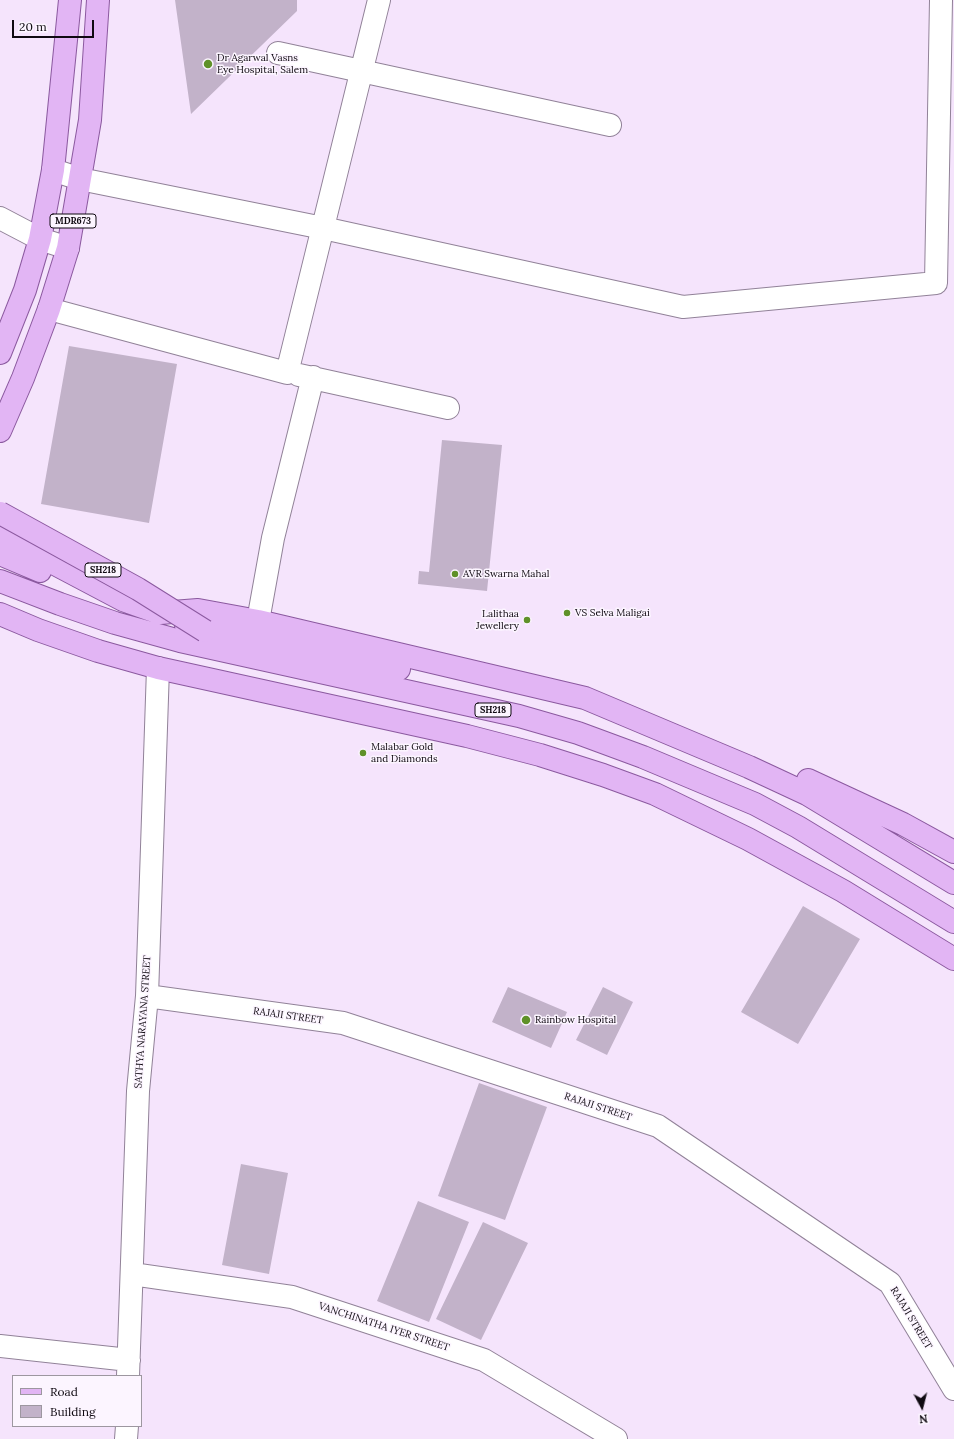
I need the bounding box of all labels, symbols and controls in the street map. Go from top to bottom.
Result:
scale bar [14,12,96,38]
text: 20 m [19,19,47,34]
place label: Dr Agarwal Vasns Eye Hospital, Salem [217,52,308,76]
marker: Dr Agarwal Vasns Eye Hospital, Salem [202,58,214,70]
road number: MDR673 [50,214,96,228]
road number: SH218 [85,563,121,577]
place label: AVR Swarna Mahal [463,568,549,580]
marker: AVR Swarna Mahal [450,569,460,579]
place label: VS Selva Maligai [575,607,650,619]
place label: Lalithaa Jewellery [476,608,519,632]
marker: VS Selva Maligai [562,608,572,618]
marker: Lalithaa Jewellery [522,615,532,625]
road number: SH218 [475,703,511,717]
place label: Malabar Gold and Diamonds [371,741,438,764]
marker: Malabar Gold and Diamonds [358,748,368,758]
street label: SATHYA NARAYANA STREET [132,955,154,1089]
street label: RAJAJI STREET [252,1005,324,1027]
marker: Rainbow Hospital [520,1014,532,1026]
place label: Rainbow Hospital [535,1014,616,1026]
street label: RAJAJI STREET [563,1090,633,1124]
street label: RAJAJI STREET [888,1285,934,1351]
street label: VANCHINATHA IYER STREET [317,1300,451,1354]
legend [12,1375,142,1427]
text: Road [50,1384,78,1399]
north arrow [902,1387,942,1427]
text: Building [50,1404,96,1419]
text: N [918,1411,929,1426]

